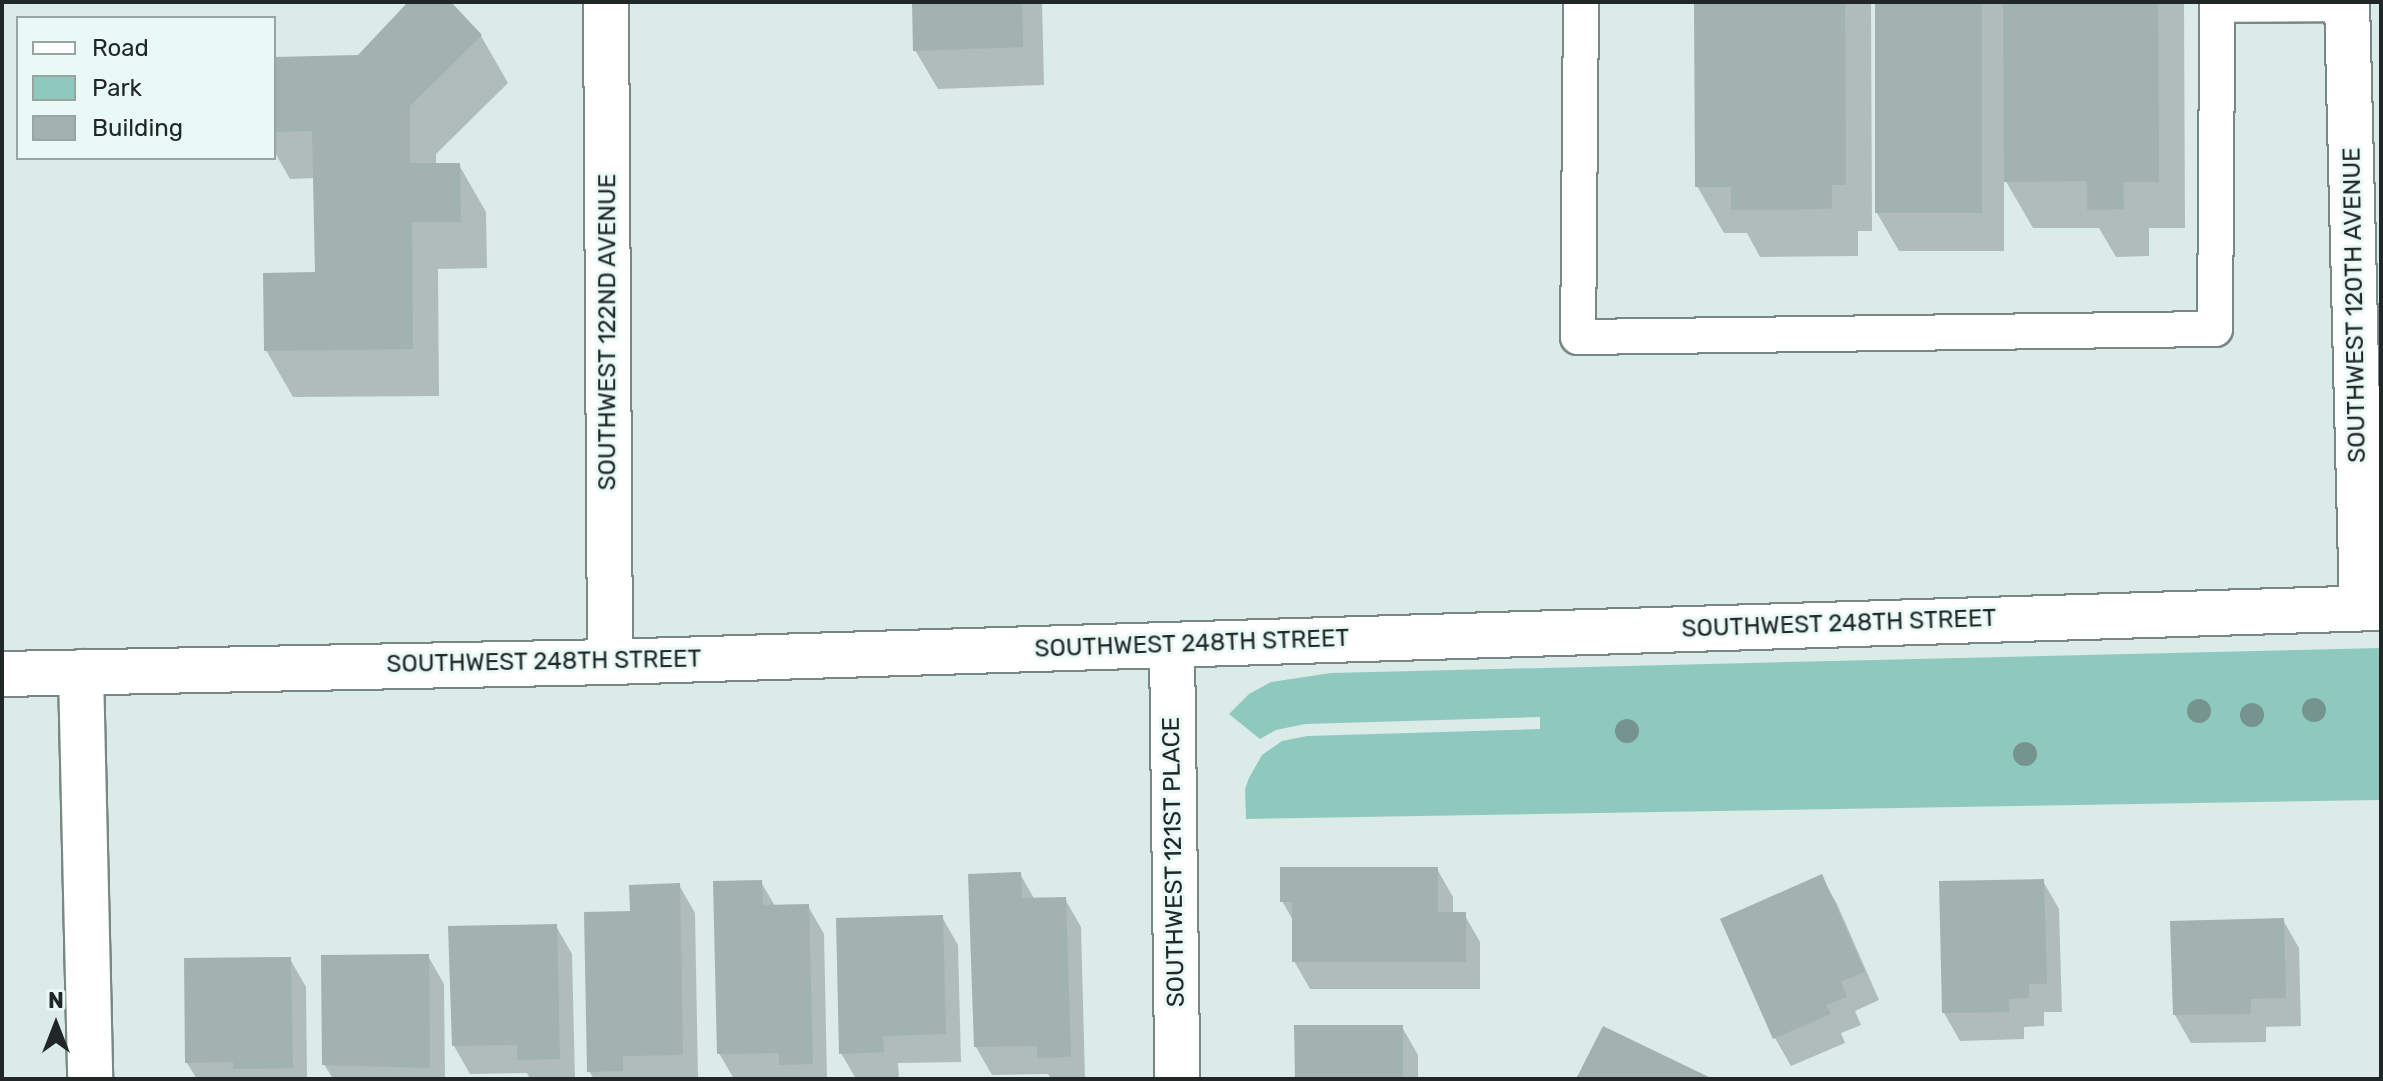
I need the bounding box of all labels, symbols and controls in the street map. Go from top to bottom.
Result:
legend [16,16,276,160]
text: Road [92,34,149,62]
text: Park [92,74,142,102]
text: Building [92,114,183,142]
street label: SOUTHWEST 120TH AVENUE [2338,146,2372,464]
street label: SOUTHWEST 122ND AVENUE [594,173,622,491]
street label: SOUTHWEST 248TH STREET [1681,604,1997,644]
street label: SOUTHWEST 248TH STREET [1034,624,1350,664]
street label: SOUTHWEST 248TH STREET [386,645,702,679]
street label: SOUTHWEST 121ST PLACE [1157,716,1191,1008]
north arrow [16,985,96,1065]
text: N [48,987,64,1014]

